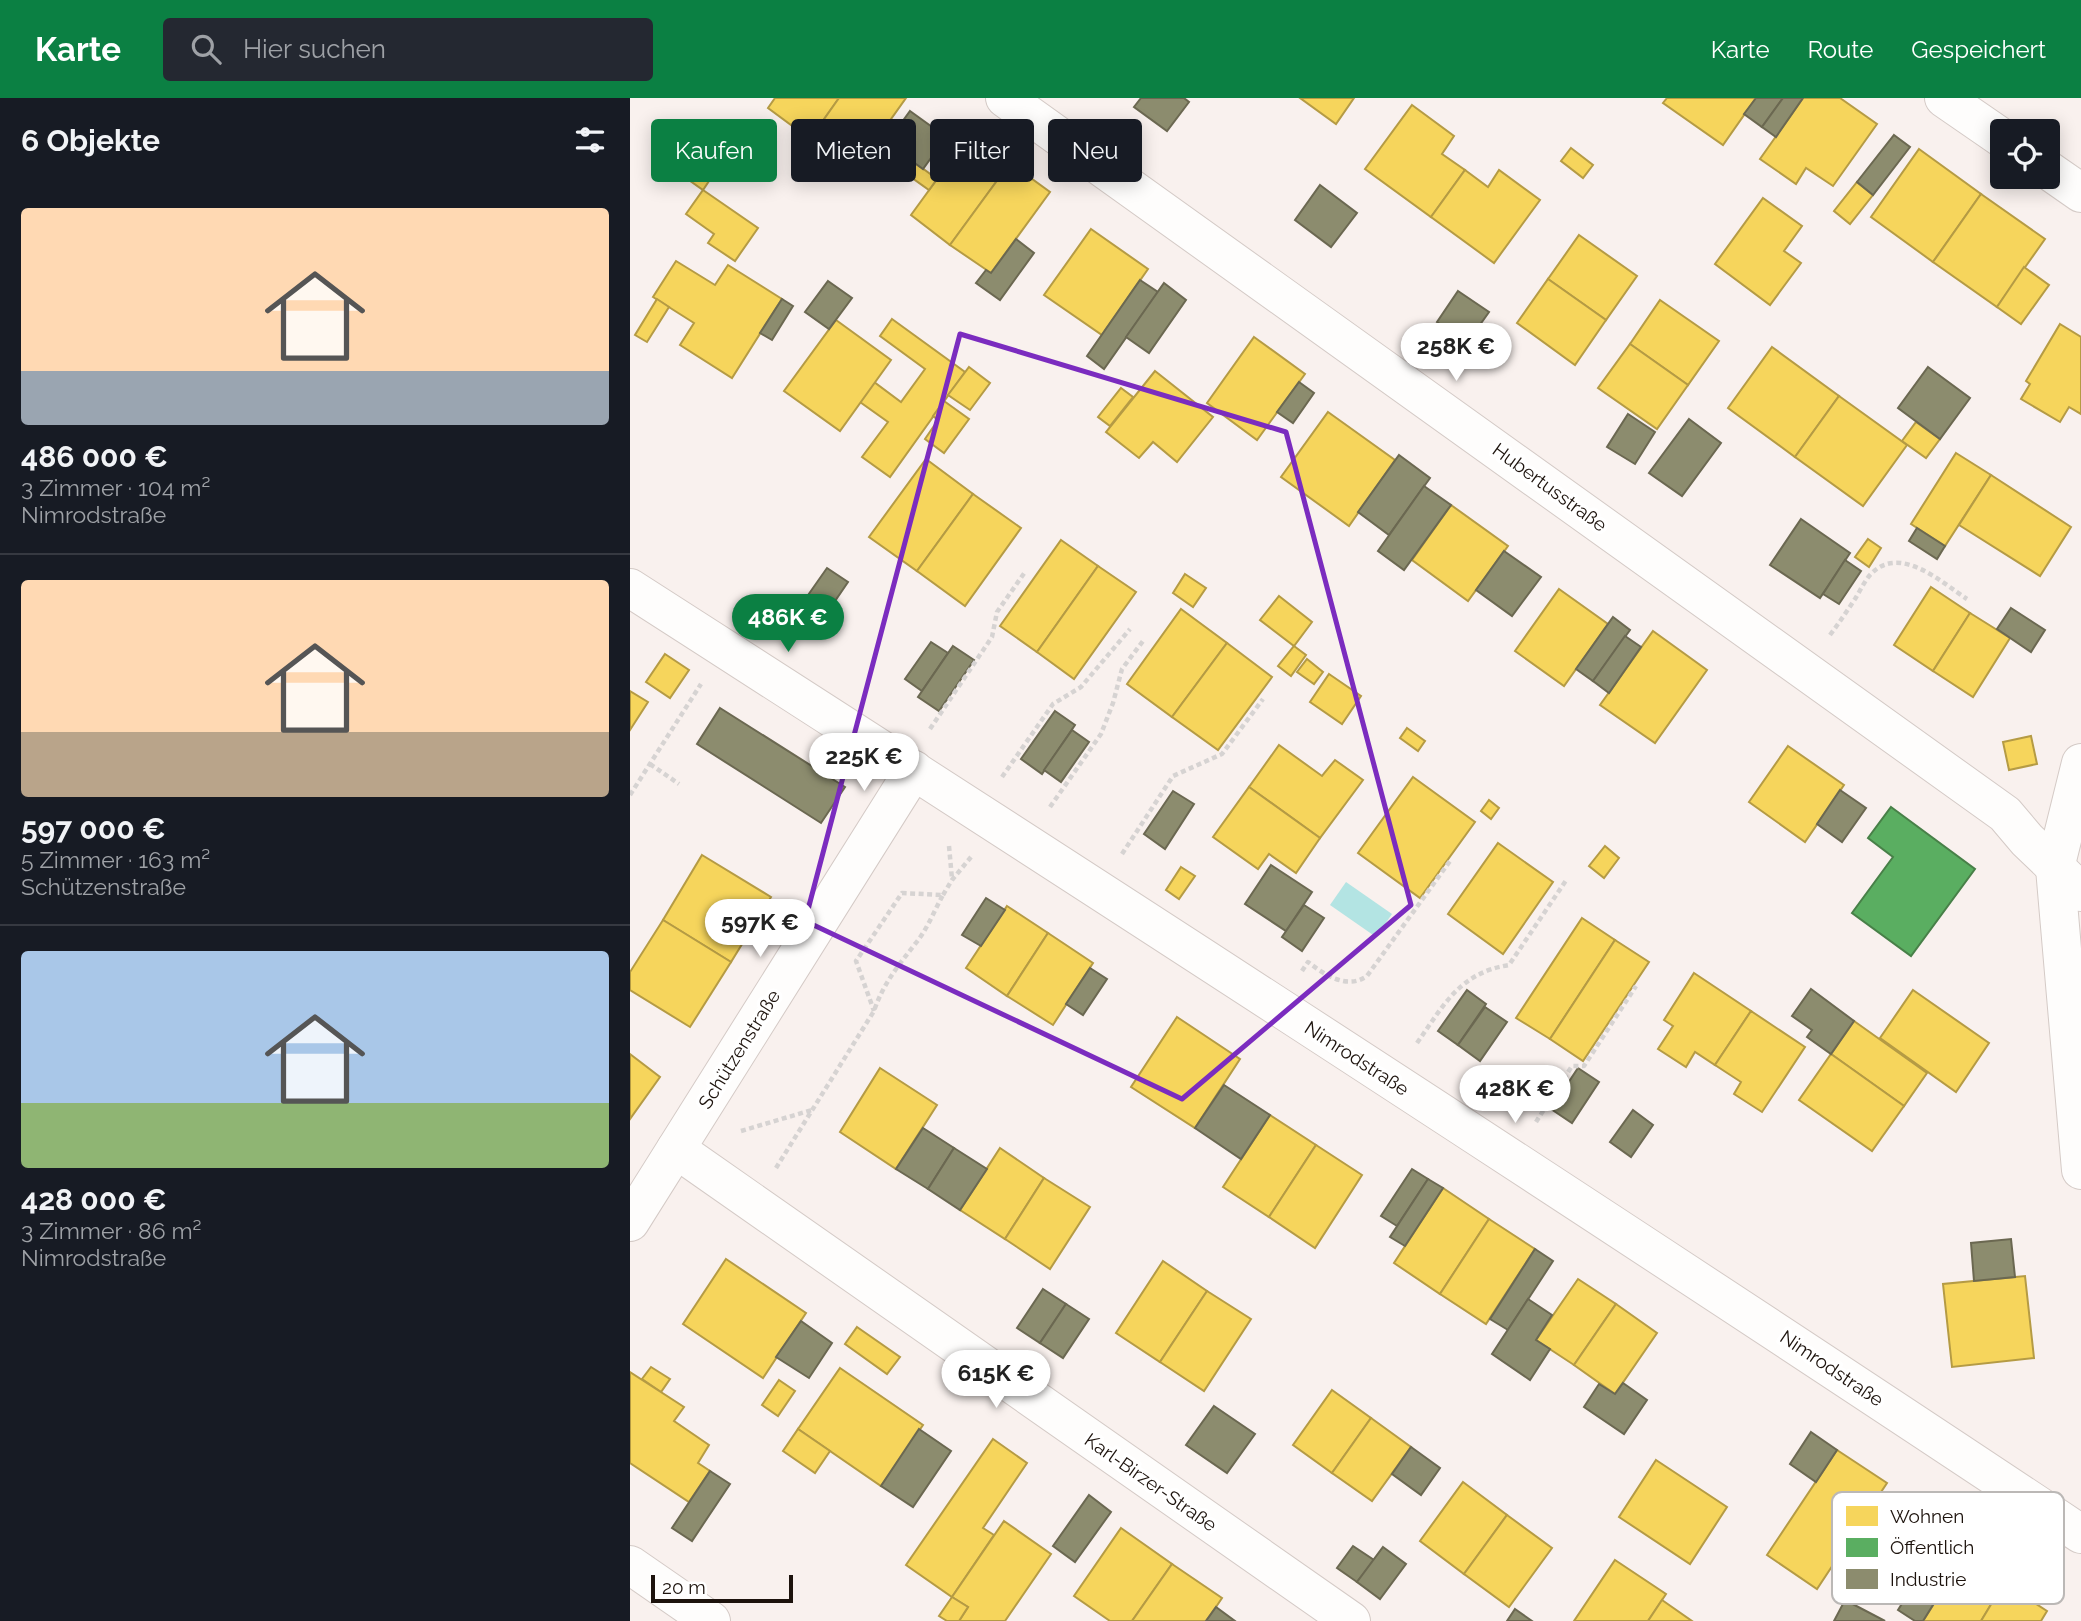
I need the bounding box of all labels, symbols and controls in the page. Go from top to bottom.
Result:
search box [163,18,653,81]
text: Karte [35,30,121,69]
icon: search [187,30,225,68]
text: Hier suchen [243,34,386,64]
text: Karte [1711,35,1770,64]
text: Route [1808,35,1873,64]
text: Gespeichert [1911,35,2046,64]
chip: Kaufen [651,119,777,182]
chip: Mieten [791,119,916,182]
chip: Filter [930,119,1034,182]
chip: Neu [1048,119,1142,182]
map controls [1990,119,2060,189]
button: locate [1990,119,2060,189]
icon: filters [571,121,609,159]
text: 6 Objekte [21,123,160,158]
icon: home [252,253,378,379]
pin: 258K € [1399,324,1513,383]
text: 258K € [1417,332,1495,359]
street label: Hubertusstraße [1489,438,1611,536]
text: 486 000 € [21,439,168,474]
text: 3 Zimmer · 104 m² [21,474,210,501]
text: Nimrodstraße [21,501,166,528]
pin: 486K € [731,594,845,654]
text: 486K € [748,603,828,630]
icon: home [252,625,378,751]
pin: 225K € [807,734,921,793]
text: 225K € [825,742,903,769]
text: 597 000 € [21,811,166,846]
text: 5 Zimmer · 163 m² [21,846,210,873]
text: Schützenstraße [21,873,186,900]
pin: 597K € [703,900,817,959]
text: 597K € [721,908,799,935]
street label: Schützenstraße [694,985,784,1113]
icon: home [252,996,378,1122]
street label: Nimrodstraße [1301,1016,1413,1100]
pin: 428K € [1458,1066,1572,1125]
text: 428K € [1476,1074,1554,1101]
text: 428 000 € [21,1182,167,1217]
text: 3 Zimmer · 86 m² [21,1217,201,1244]
text: Nimrodstraße [21,1244,166,1271]
street label: Nimrodstraße [1776,1325,1888,1411]
pin: 615K € [939,1350,1053,1410]
text: 615K € [957,1359,1035,1386]
street label: Karl-Birzer-Straße [1081,1428,1221,1536]
legend [1832,1492,2064,1604]
text: Wohnen [1890,1505,1964,1527]
text: Öffentlich [1890,1536,1974,1558]
text: Industrie [1890,1568,1966,1590]
scale bar [651,1572,793,1604]
text: 20 m [662,1576,706,1598]

